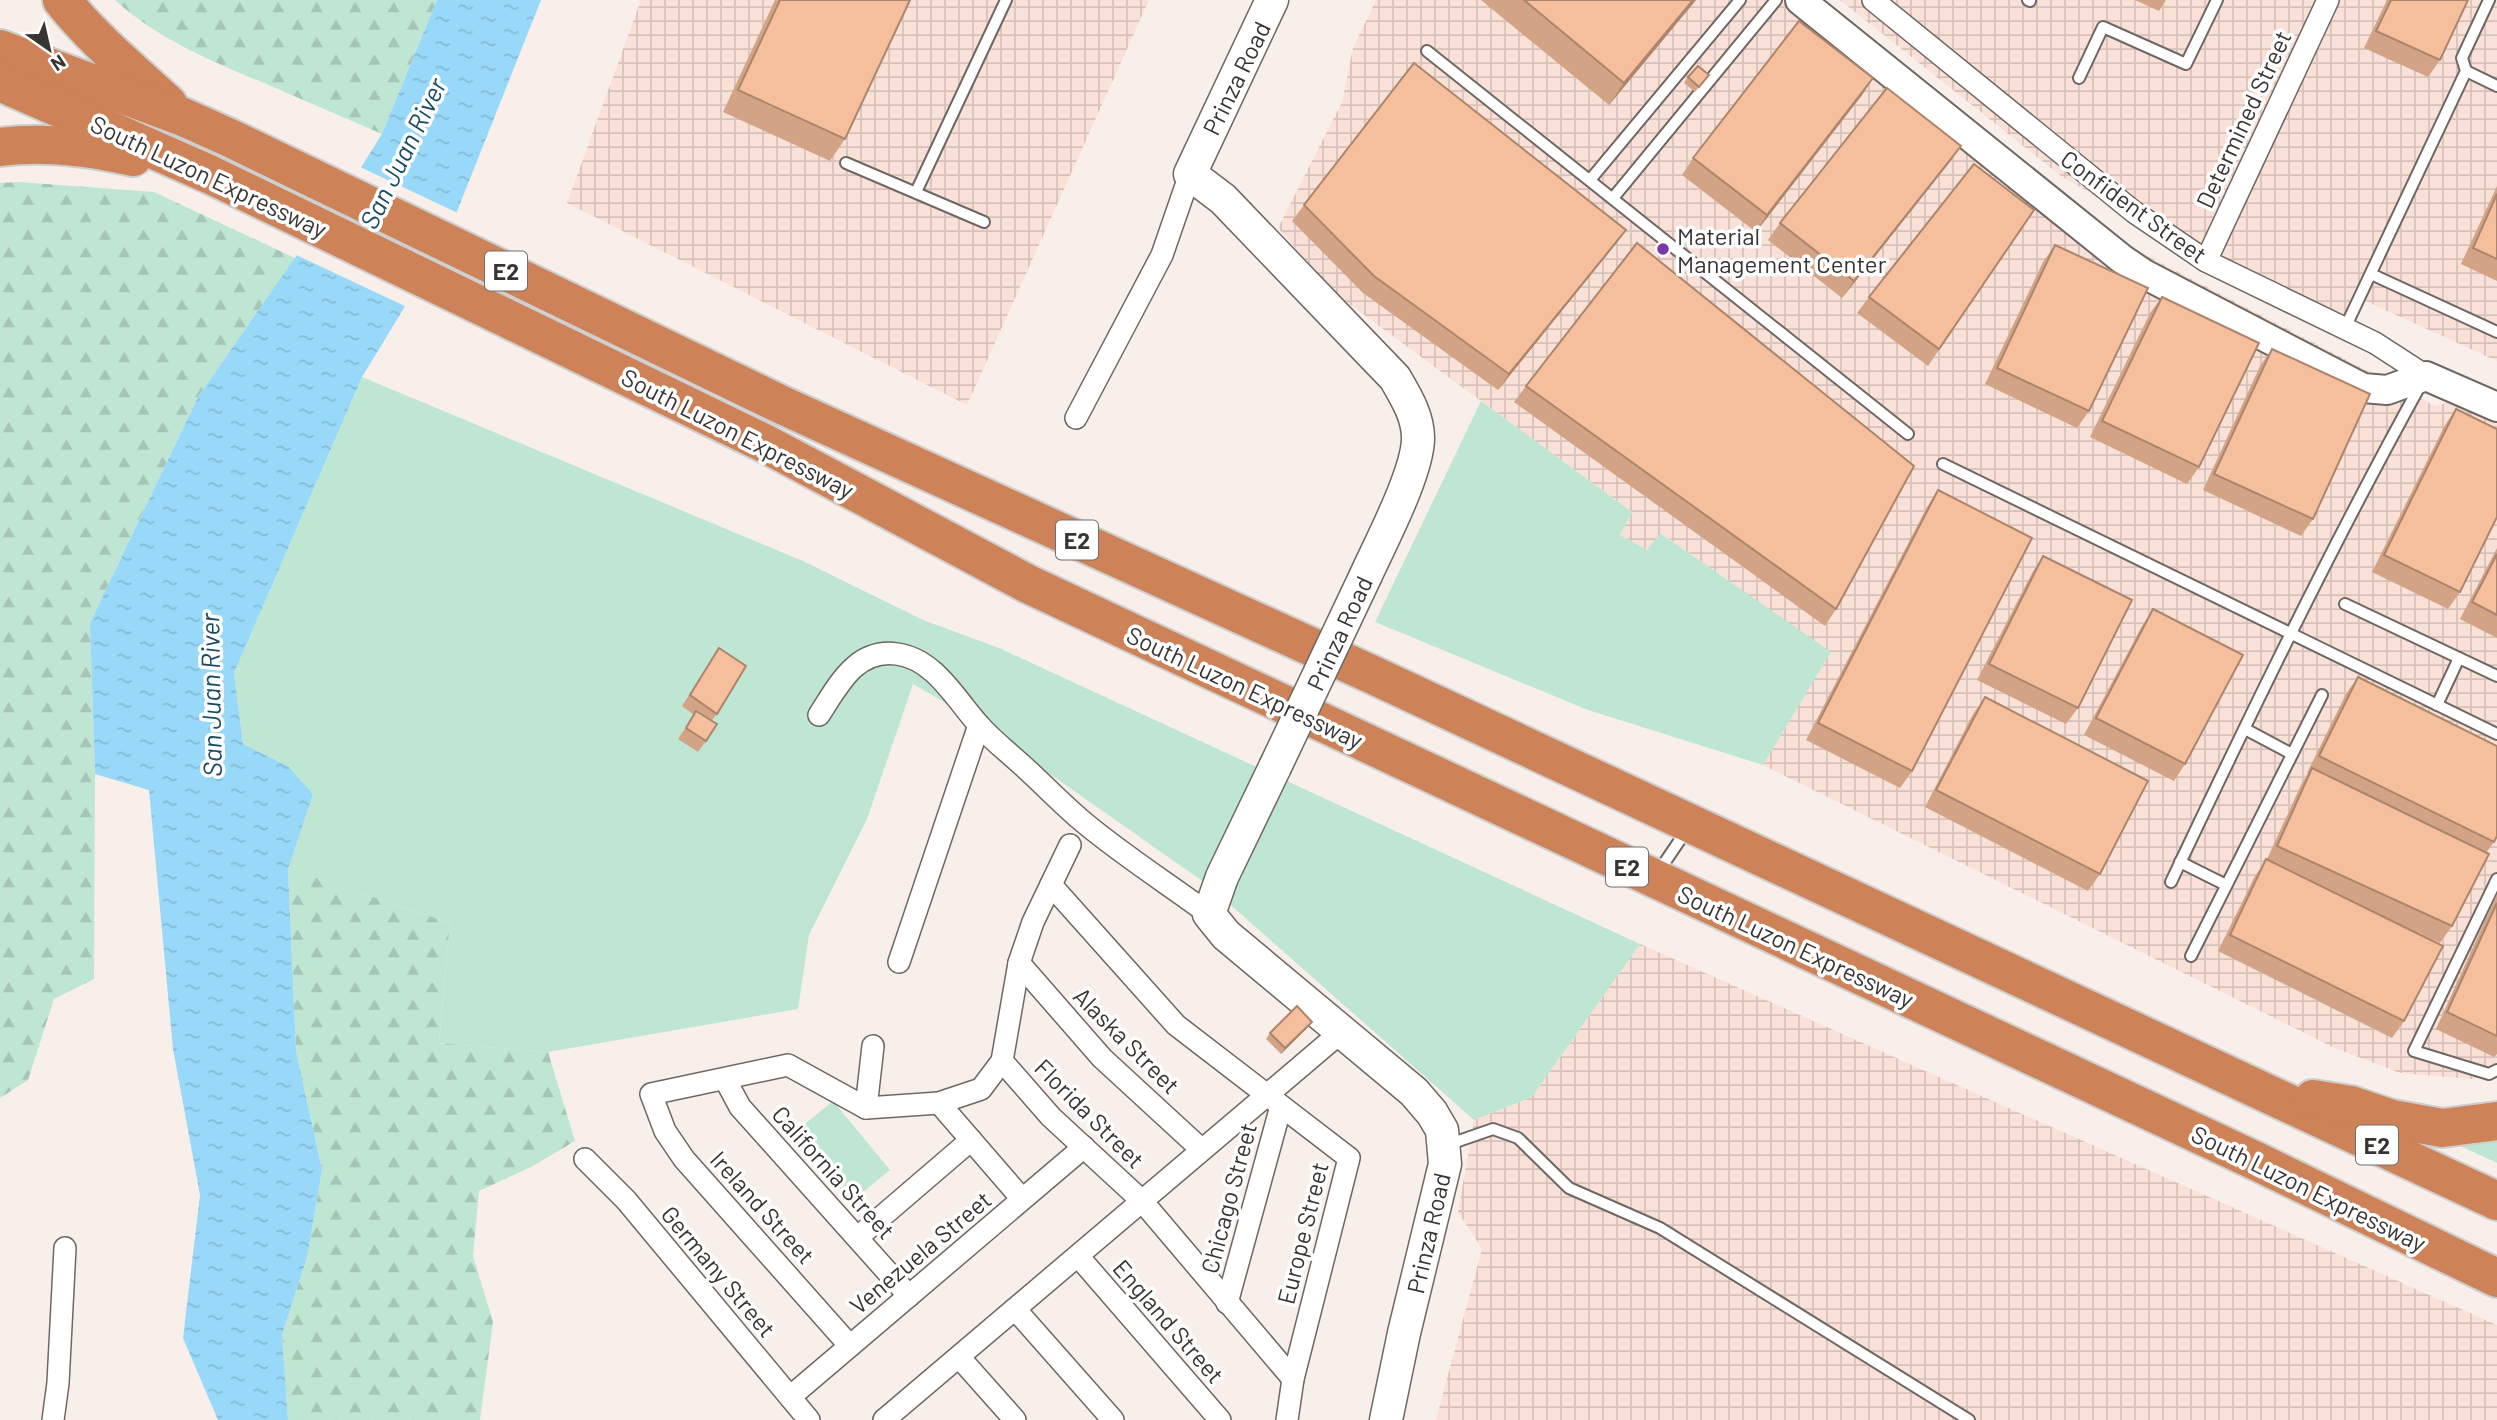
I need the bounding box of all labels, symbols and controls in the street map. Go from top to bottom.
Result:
north arrow [14,14,84,84]
street label: Prinza Road [1196,16,1276,140]
street label: Determined Street [2189,26,2297,212]
text: N [47,50,70,77]
water label: San Juan River [352,72,452,233]
street label: South Luzon Expressway [86,109,332,243]
street label: Confident Street [2055,143,2213,269]
place label: Material Management Center [1677,221,1887,278]
marker: Material Management Center [1655,241,1671,257]
road number: E2 [485,252,527,290]
street label: South Luzon Expressway [617,362,859,504]
road number: E2 [1056,520,1098,560]
street label: Prinza Road [1300,571,1378,695]
water label: San Juan River [193,612,227,777]
street label: South Luzon Expressway [1122,620,1368,754]
road number: E2 [1606,848,1648,887]
street label: South Luzon Expressway [1673,879,1919,1013]
street label: Alaska Street [1068,981,1186,1099]
street label: Florida Street [1029,1052,1151,1174]
street label: California Street [767,1099,901,1245]
street label: South Luzon Expressway [2187,1119,2431,1257]
street label: Chicago Street [1194,1120,1262,1276]
road number: E2 [2356,1126,2398,1164]
street label: Ireland Street [705,1145,821,1269]
street label: Europe Street [1270,1159,1334,1307]
street label: Prinza Road [1400,1170,1456,1296]
street label: Venezuela Street [843,1184,997,1320]
street label: Germany Street [656,1199,782,1343]
street label: England Street [1107,1253,1231,1389]

